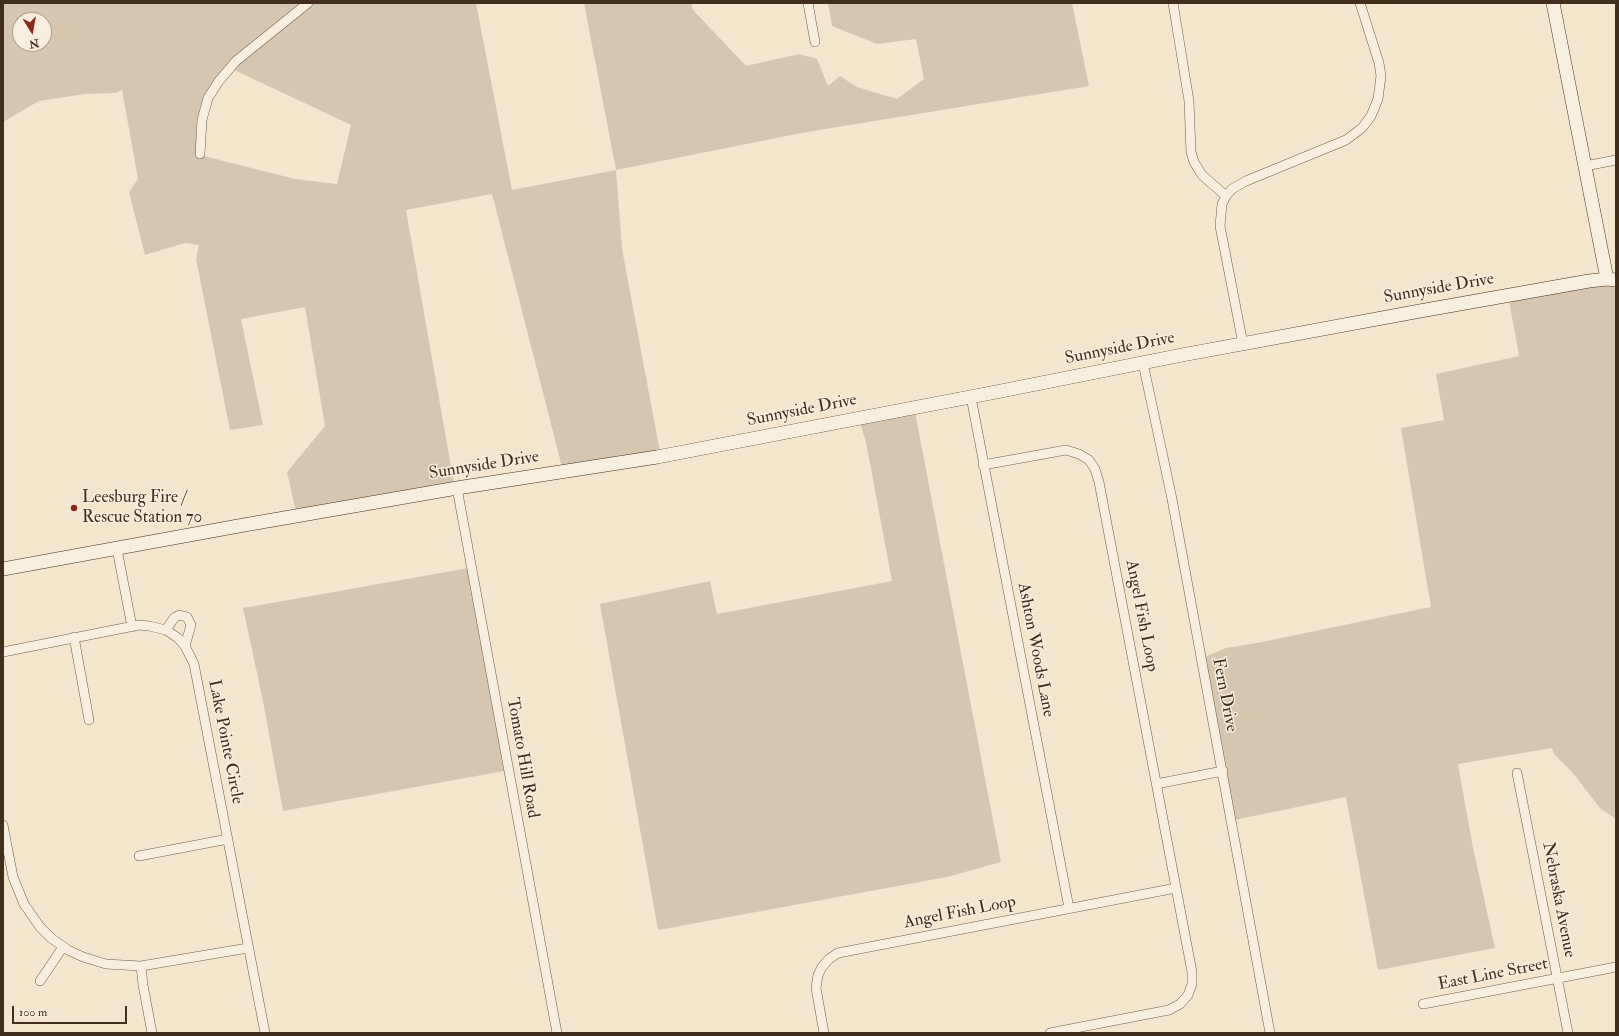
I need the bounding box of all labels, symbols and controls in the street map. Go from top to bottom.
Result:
north arrow [12,12,52,52]
text: N [28,36,40,51]
street label: Sunnyside Drive [1382,269,1496,309]
street label: Sunnyside Drive [1063,328,1177,370]
street label: Sunnyside Drive [745,390,859,432]
street label: Sunnyside Drive [427,447,541,485]
place label: Leesburg Fire / Rescue Station 70 [82,488,202,528]
marker: Leesburg Fire / Rescue Station 70 [69,503,79,513]
street label: Angel Fish Loop [1120,558,1162,674]
street label: Ashton Woods Lane [1012,581,1058,719]
street label: Fern Drive [1207,656,1241,734]
street label: Lake Pointe Circle [203,678,247,806]
street label: Tomato Hill Road [501,696,543,820]
street label: Nebraska Avenue [1537,841,1579,959]
street label: Angel Fish Loop [902,892,1018,934]
street label: East Line Street [1436,954,1550,996]
scale bar [14,998,129,1024]
text: 100 m [19,1005,47,1020]

